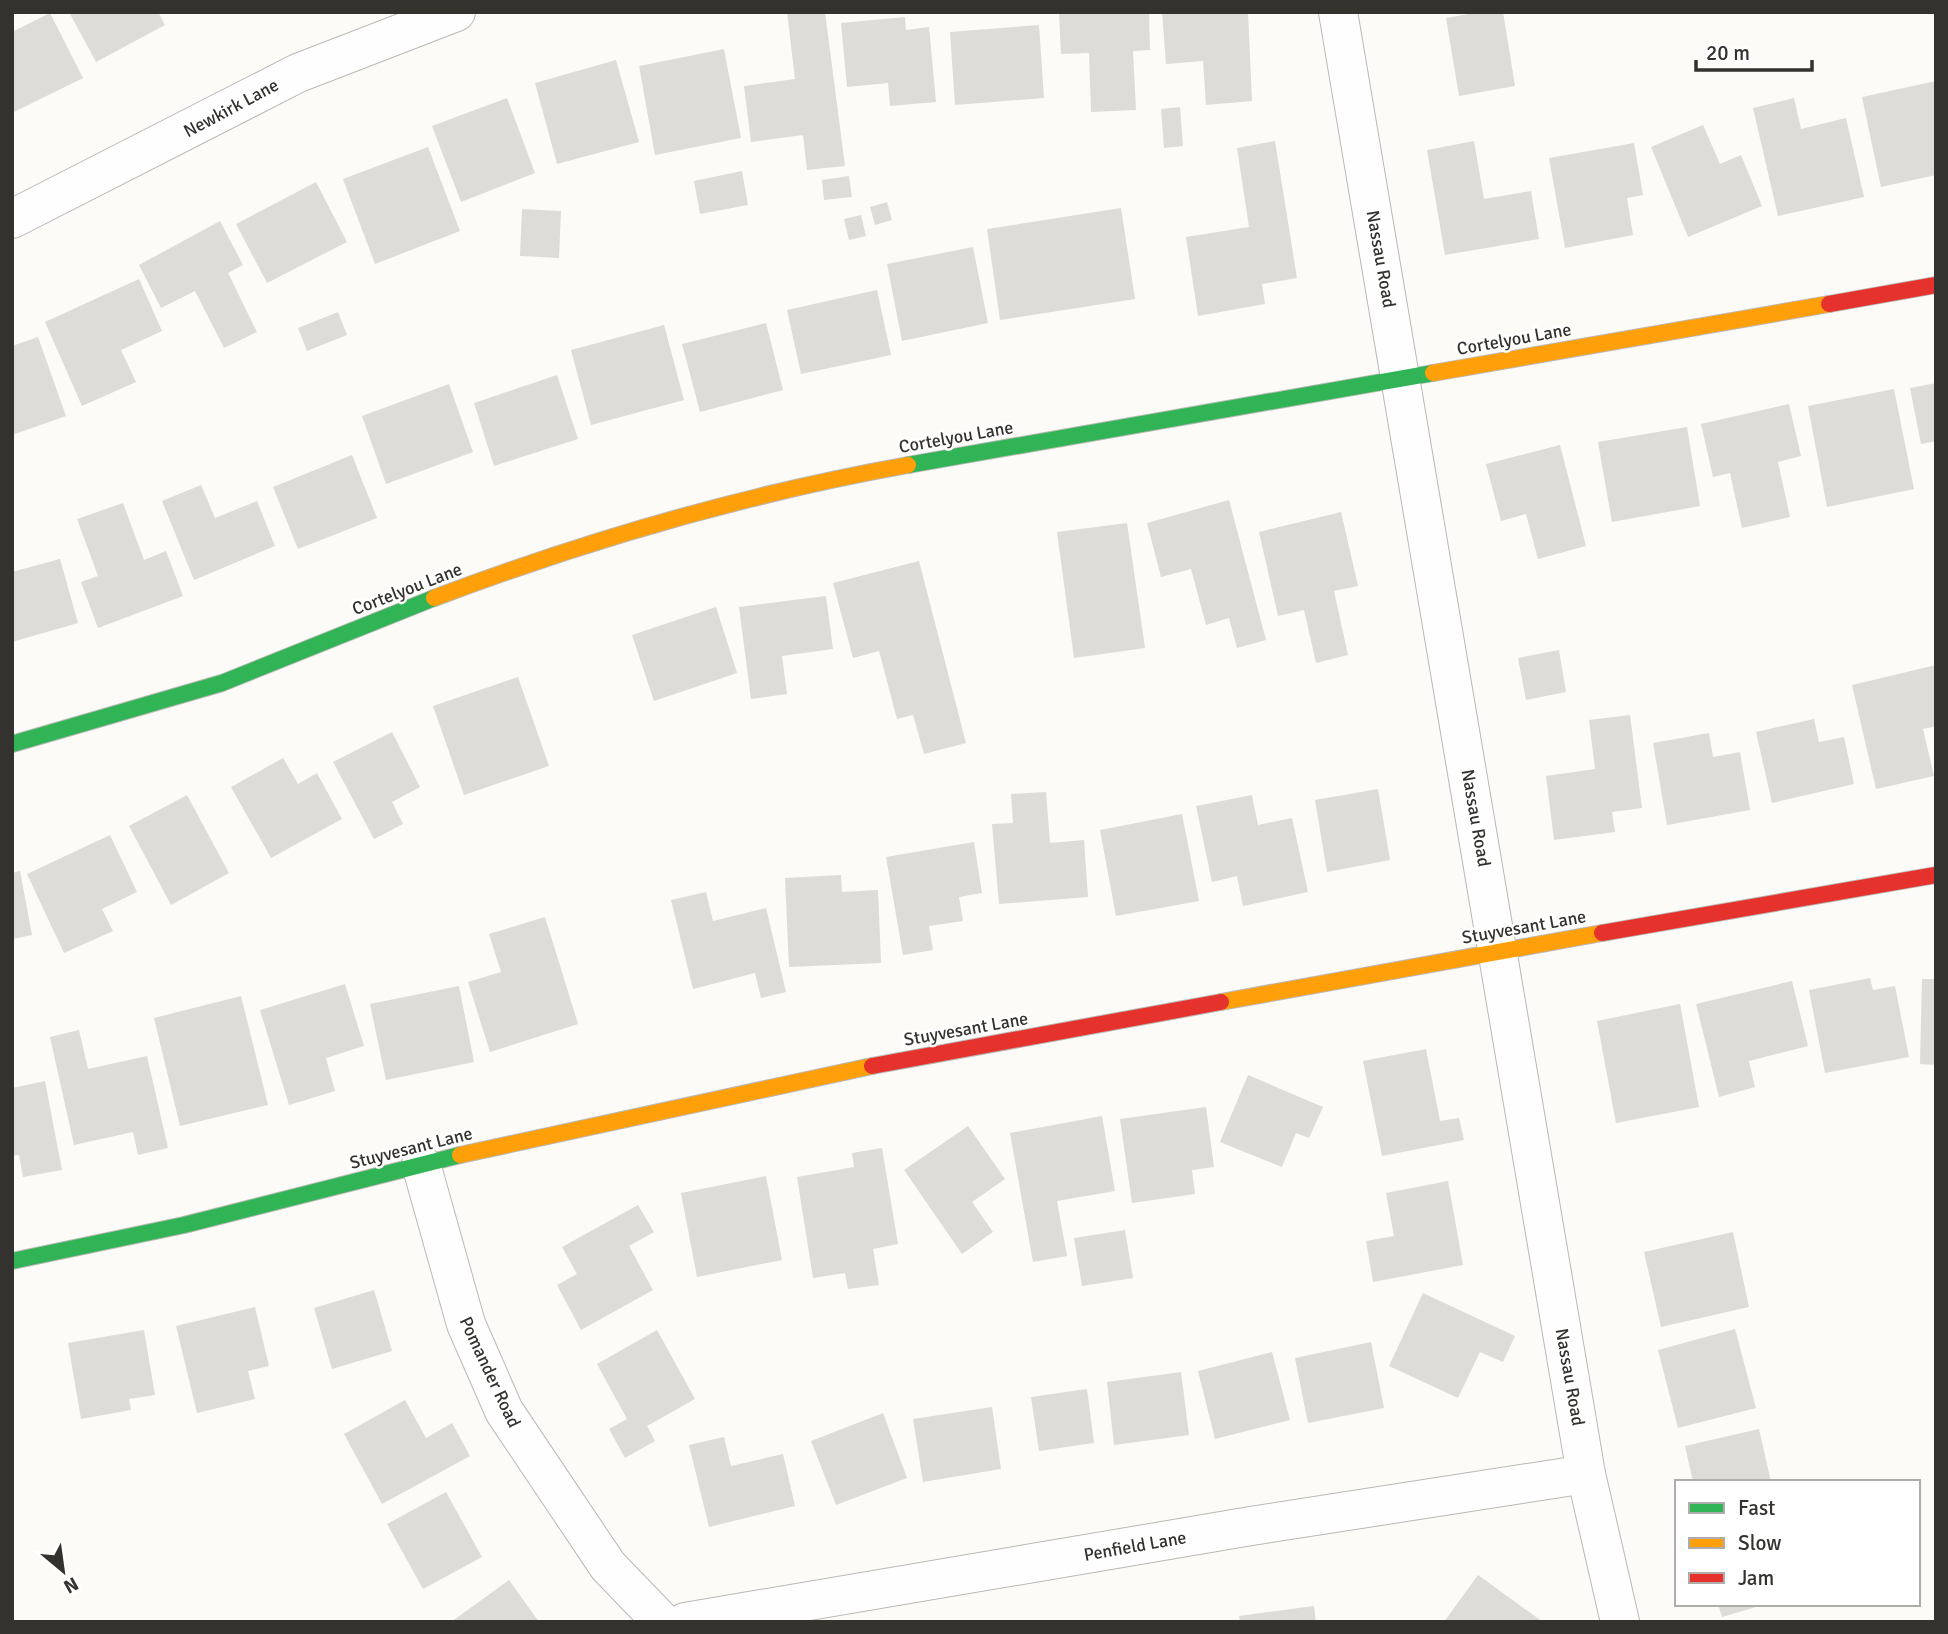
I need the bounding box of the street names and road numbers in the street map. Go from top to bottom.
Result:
street label: Newkirk Lane [180,74,282,142]
street label: Nassau Road [1362,209,1400,309]
street label: Cortelyou Lane [1455,318,1573,360]
street label: Cortelyou Lane [897,416,1015,458]
street label: Cortelyou Lane [349,558,465,620]
street label: Nassau Road [1457,768,1495,868]
street label: Stuyvesant Lane [1460,905,1588,949]
street label: Stuyvesant Lane [902,1007,1030,1051]
street label: Stuyvesant Lane [347,1122,475,1174]
street label: Pomander Road [455,1313,525,1431]
street label: Nassau Road [1551,1327,1589,1427]
street label: Penfield Lane [1082,1526,1188,1566]

